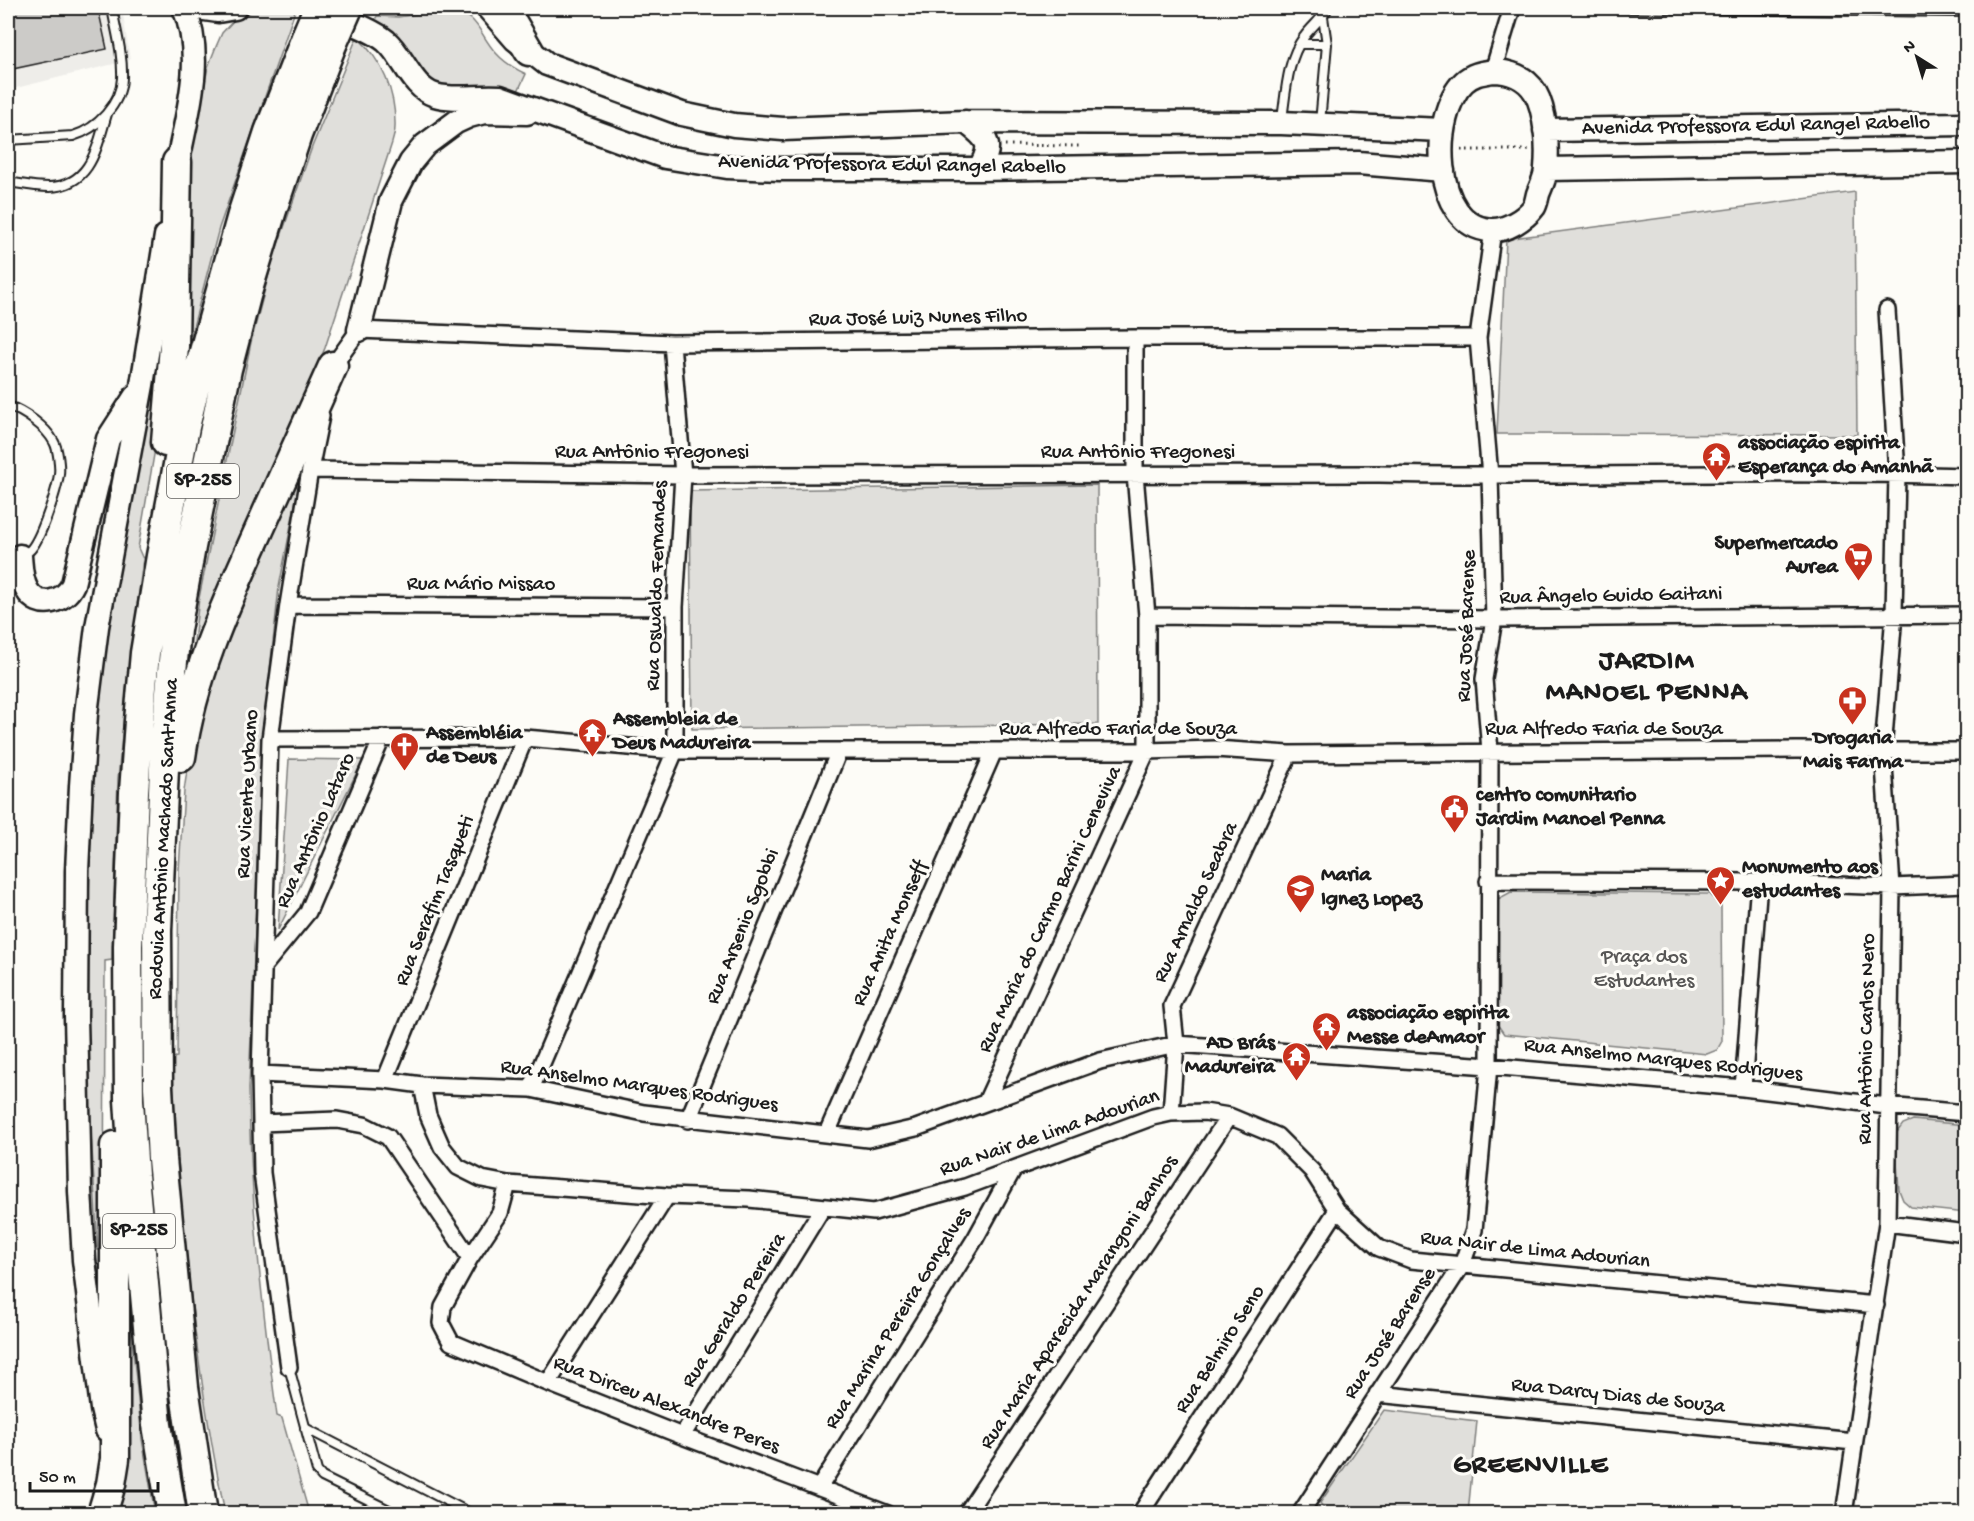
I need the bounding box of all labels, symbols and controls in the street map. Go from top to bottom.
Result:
north arrow [1887,27,1947,87]
text: N [1900,37,1920,59]
street label: Avenida Professora Edul Rangel Rabello [1582,111,1930,143]
street label: Avenida Professora Edul Rangel Rabello [718,150,1066,182]
street label: Rua José Luiz Nunes Filho [809,305,1028,333]
place label: associação espirita Esperança do Amanhã [1737,432,1934,481]
temple icon: associação espirita Esperança do Amanhã [1701,440,1733,482]
street label: Rua Antônio Fregonesi [555,441,749,466]
street label: Rua Antônio Fregonesi [1041,441,1235,466]
road number: SP-255 [167,464,239,498]
street label: Rua Oswaldo Fernandes [642,479,674,691]
place label: Supermercado Aurea [1715,532,1839,581]
supermarket icon: Supermercado Aurea [1843,540,1875,582]
street label: Rua José Barense [1453,548,1483,703]
street label: Rua Mário Missao [407,573,555,598]
street label: Rua Ângelo Guido Gaitani [1499,583,1723,611]
district label: JARDIM MANOEL PENNA [1546,647,1749,710]
street label: Rodovia Antônio Machado Sant'Anna [144,676,186,1000]
pharmacy icon: Drogaria Mais Farma [1837,684,1869,726]
place label: Assembleia de Deus Madureira [611,708,752,757]
street label: Rua Vicente Urbano [232,709,266,879]
temple icon: Assembleia de Deus Madureira [576,716,608,758]
street label: Rua Alfredo Faria de Souza [999,718,1238,743]
street label: Rua Alfredo Faria de Souza [1485,718,1724,743]
place label: Assembléia de Deus [425,722,524,771]
place label: Drogaria Mais Farma [1803,727,1904,776]
church icon: Assembléia de Deus [389,730,421,772]
street label: Rua Antônio Lataro [271,749,363,913]
street label: Rua Maria do Carmo Barini Ceneviva [973,761,1129,1057]
place label: centro comunitario Jardim Manoel Penna [1475,784,1666,833]
public building icon: centro comunitario Jardim Manoel Penna [1439,792,1471,834]
street label: Rua Serafim Tasqueti [390,812,482,990]
street label: Rua Arnaldo Seabra [1149,818,1246,987]
street label: Rua Arsenio Sgobbi [701,846,787,1008]
street label: Rua Anita Monseff [848,856,935,1011]
place label: Monumento aos estudantes [1741,856,1879,905]
place label: Maria Ignez Lopez [1321,864,1424,913]
place icon: Monumento aos estudantes [1705,864,1737,906]
school or university icon: Maria Ignez Lopez [1284,872,1316,914]
street label: Rua Antônio Carlos Nero [1854,933,1882,1145]
park label: Praça dos Estudantes [1594,946,1695,995]
place label: associação espirita Messe deAmaor [1346,1002,1510,1051]
temple icon: associação espirita Messe deAmaor [1310,1010,1342,1052]
place label: AD Brás Madureira [1185,1032,1276,1081]
street label: Rua Anselmo Marques Rodrigues [1522,1034,1805,1088]
temple icon: AD Brás Madureira [1280,1040,1312,1082]
street label: Rua Anselmo Marques Rodrigues [499,1055,781,1119]
street label: Rua Nair de Lima Adourian [937,1085,1163,1183]
street label: Rua Maria Aparecida Marangoni Banhos [975,1150,1185,1455]
street label: Rua Marina Pereira Gonçalves [820,1202,978,1435]
road number: SP-255 [103,1214,175,1248]
street label: Rua Nair de Lima Adourian [1419,1227,1651,1275]
street label: Rua Geraldo Pereira [677,1228,793,1393]
street label: Rua José Barense [1339,1262,1444,1405]
street label: Rua Belmiro Seno [1170,1281,1272,1419]
street label: Rua Dirceu Alexandre Peres [549,1351,784,1461]
street label: Rua Darcy Dias de Souza [1510,1373,1727,1421]
district label: GREENVILLE [1453,1451,1609,1483]
scale bar [30,1455,158,1493]
text: 50 m [39,1468,76,1489]

